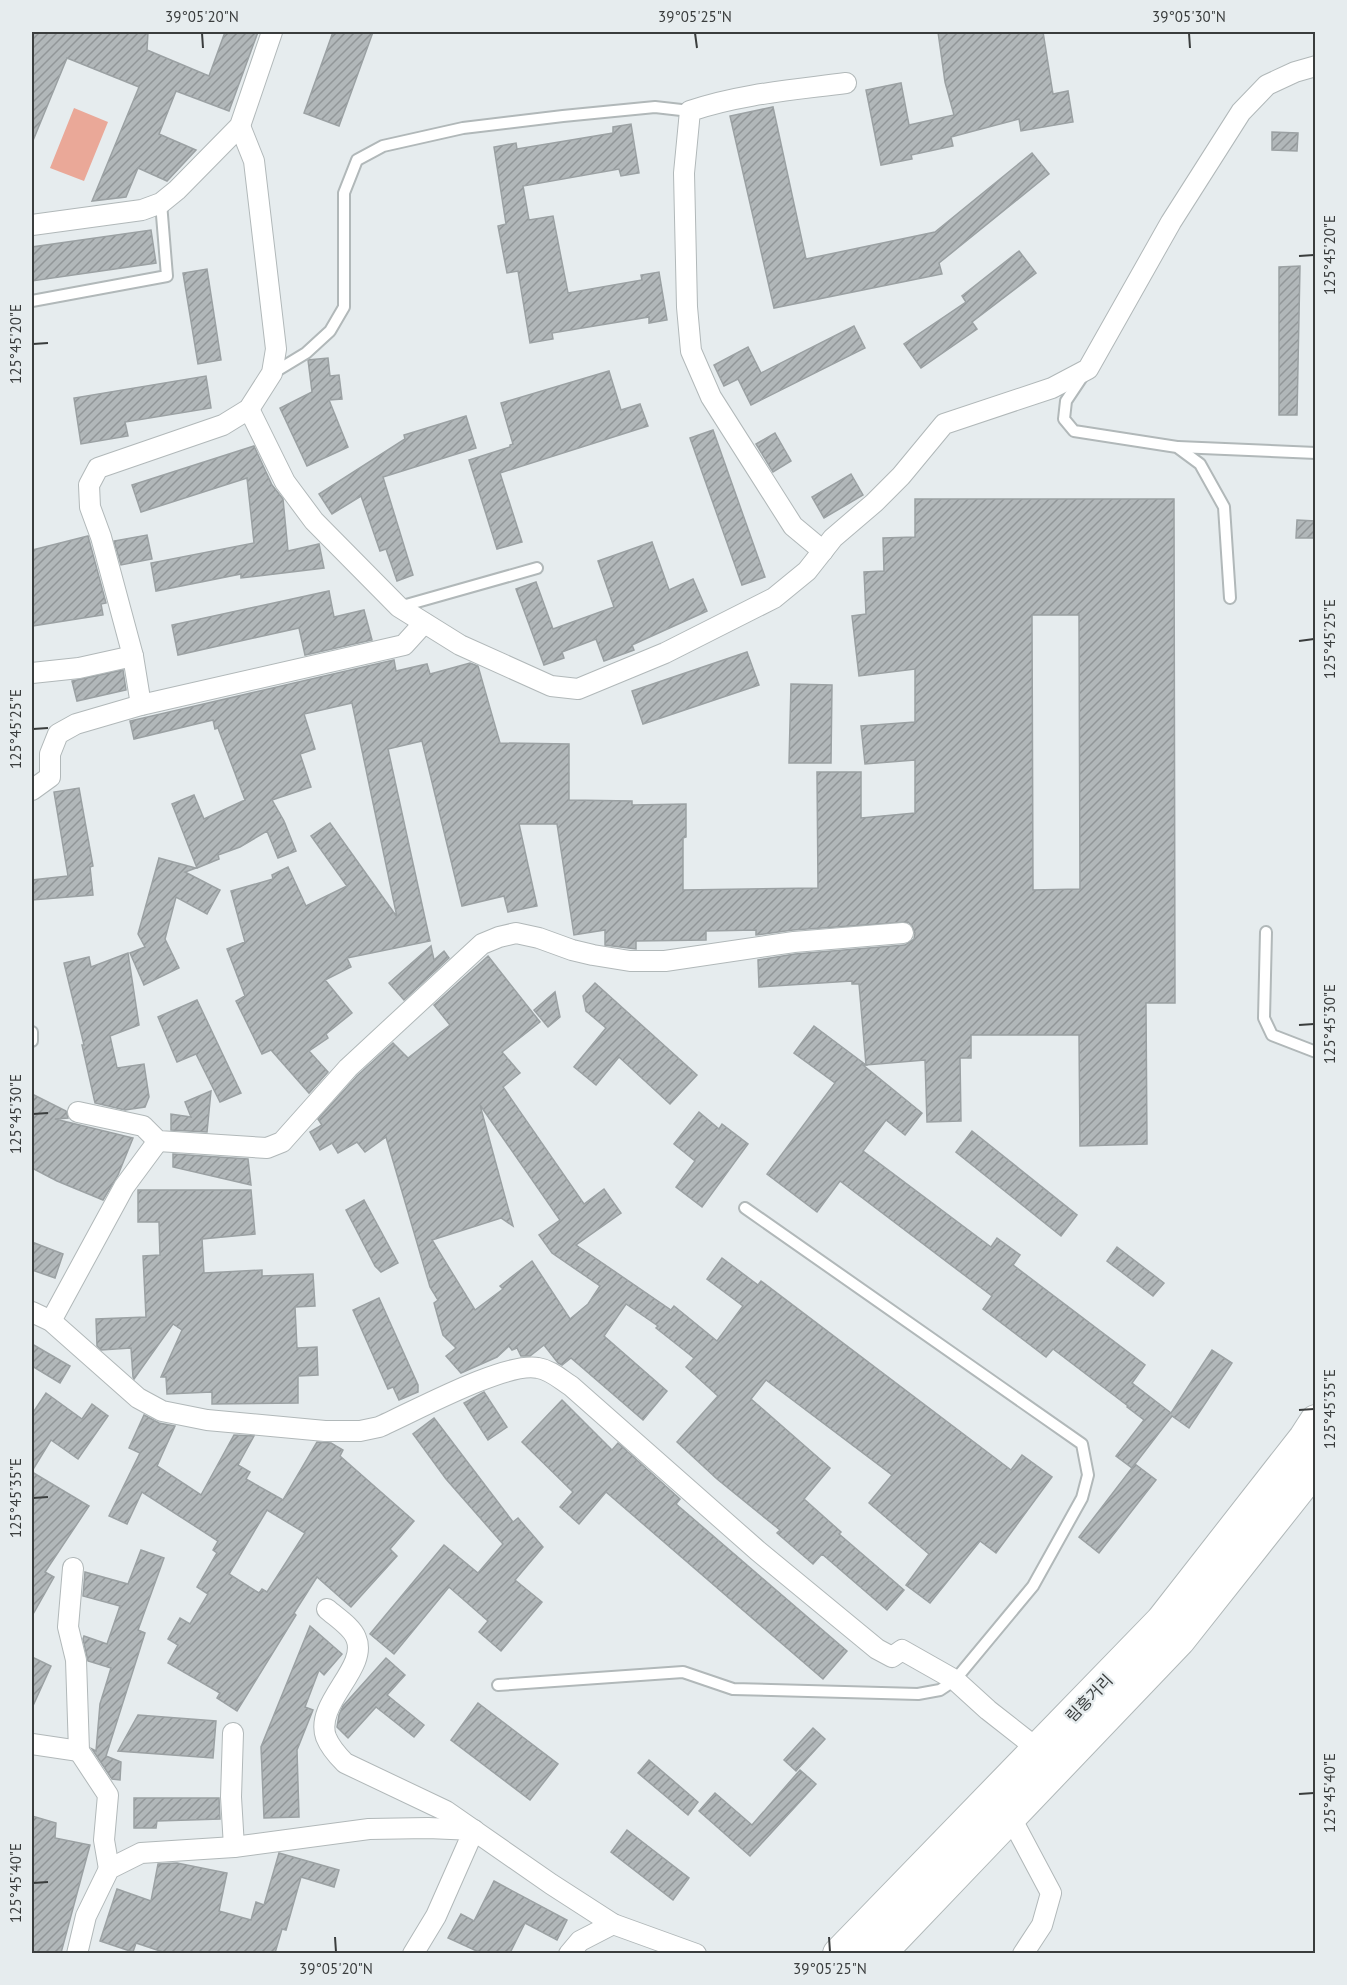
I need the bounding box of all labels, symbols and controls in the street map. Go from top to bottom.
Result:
text: 39°05'20"N [165,7,239,26]
text: 39°05'25"N [658,7,732,26]
text: 39°05'30"N [1152,7,1226,26]
text: 125°45'20"E [1320,215,1339,295]
text: 125°45'20"E [6,304,25,384]
text: 125°45'25"E [1320,599,1339,679]
text: 125°45'25"E [6,689,25,769]
text: 125°45'30"E [1320,984,1339,1064]
text: 125°45'30"E [6,1074,25,1154]
text: 125°45'35"E [1320,1369,1339,1449]
text: 125°45'35"E [6,1458,25,1538]
street label: 림흥거리 [1061,1670,1117,1726]
text: 125°45'40"E [1320,1753,1339,1833]
text: 125°45'40"E [6,1843,25,1923]
text: 39°05'20"N [299,1959,373,1978]
text: 39°05'25"N [793,1959,867,1978]

